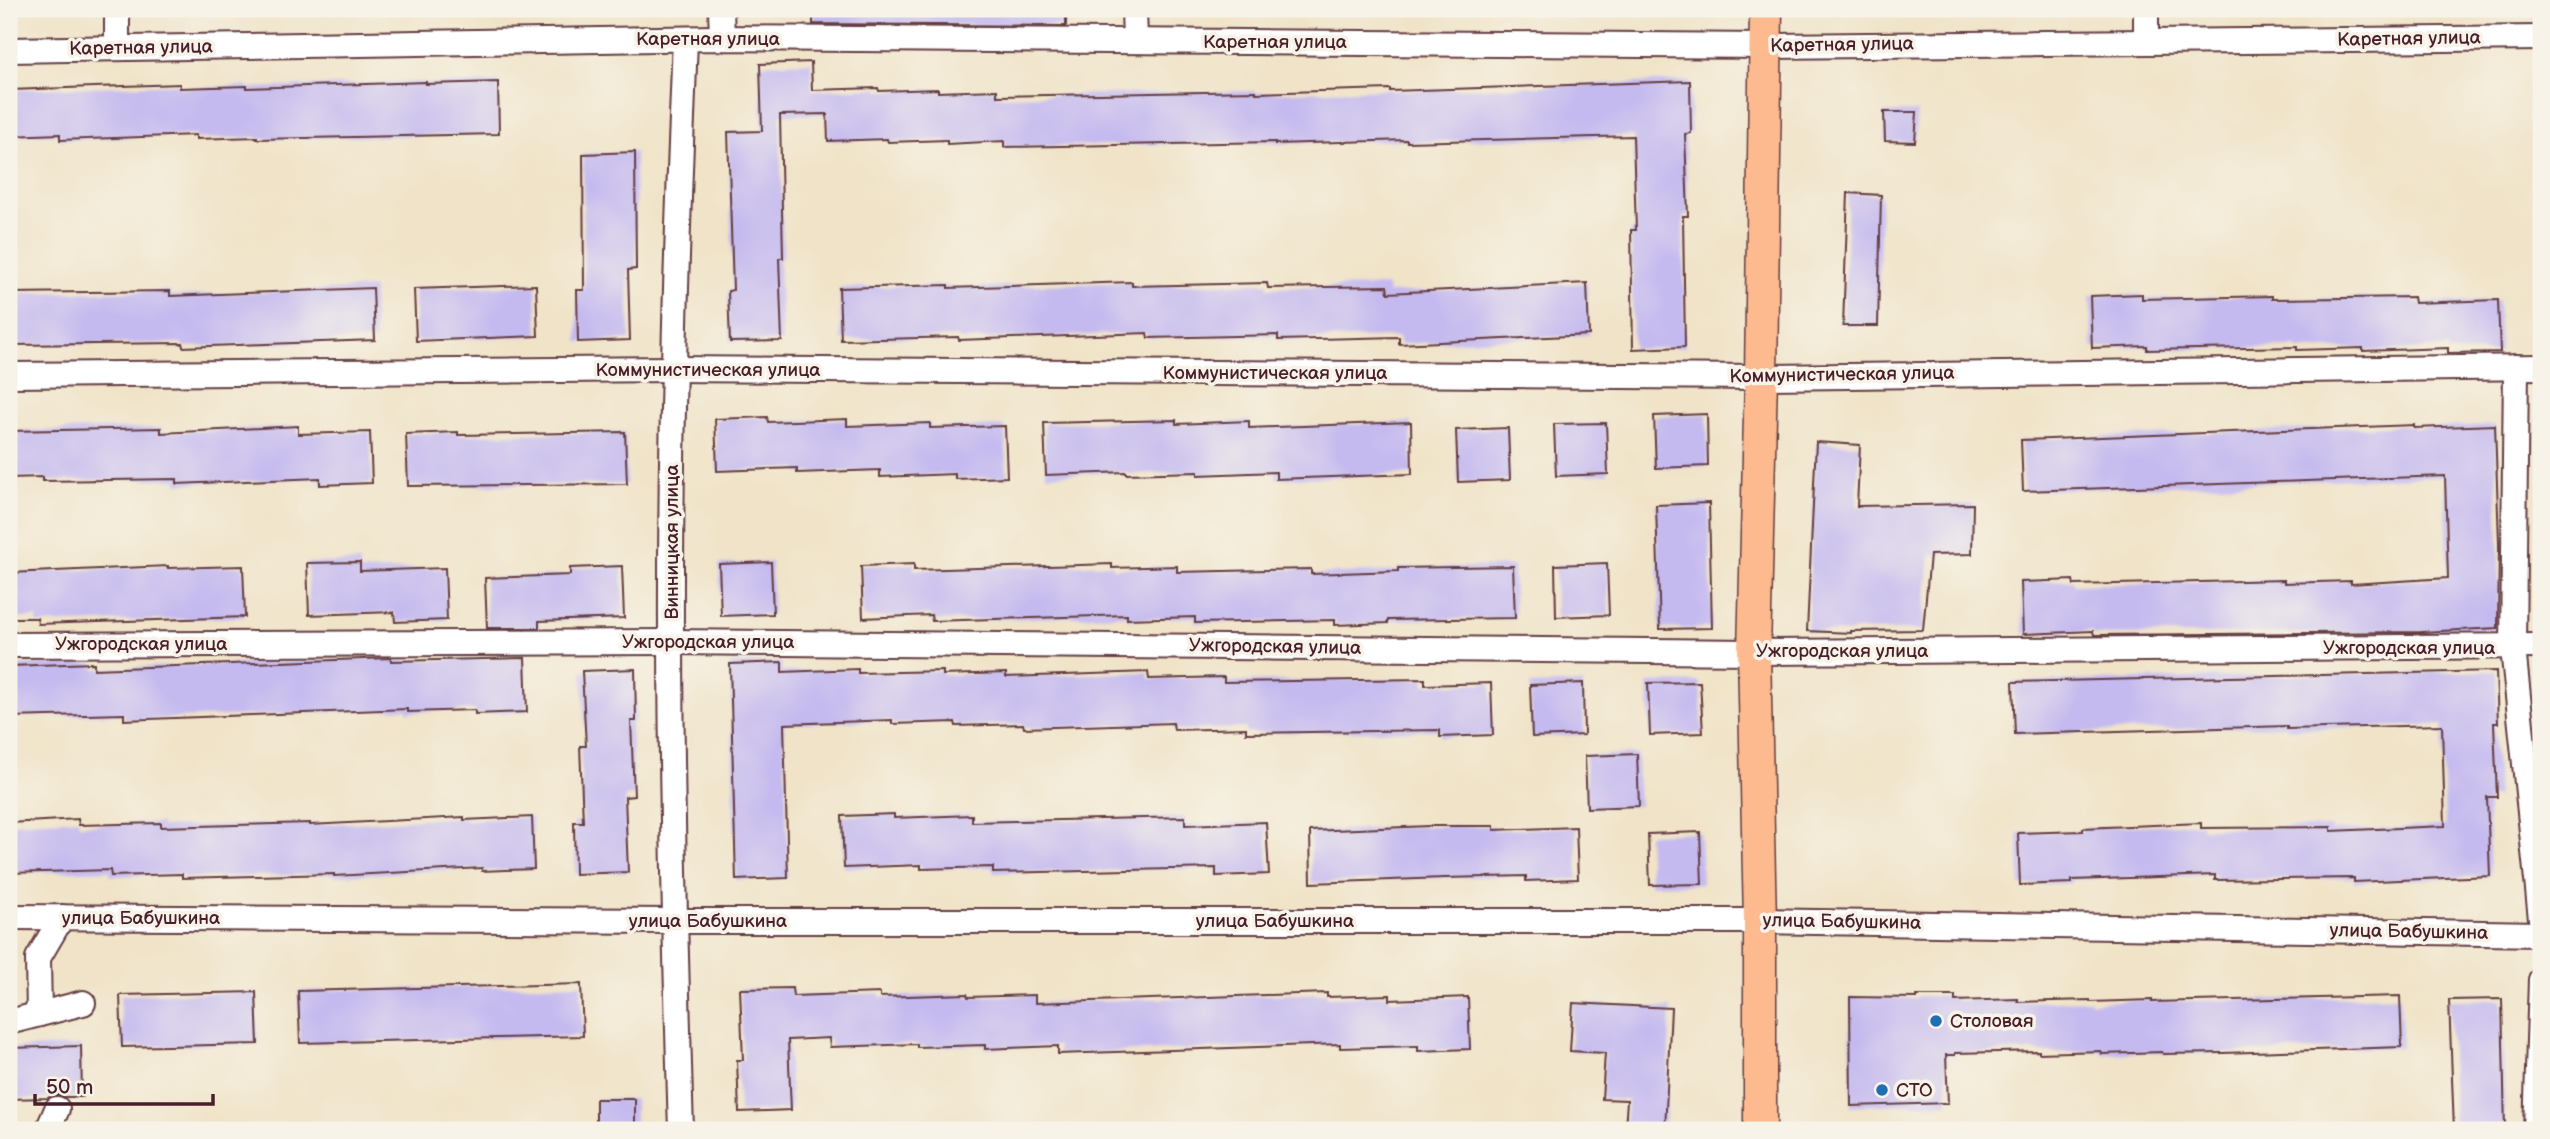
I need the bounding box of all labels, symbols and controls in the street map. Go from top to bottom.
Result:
street label: Каретная улица [2337,26,2481,52]
street label: Каретная улица [636,28,780,51]
street label: Каретная улица [1203,31,1347,54]
street label: Каретная улица [1770,32,1914,58]
street label: Каретная улица [69,35,213,61]
street label: Коммунистическая улица [595,359,821,382]
street label: Коммунистическая улица [1162,362,1388,385]
street label: Коммунистическая улица [1729,362,1955,388]
street label: Винницкая улица [661,464,684,620]
street label: Ужгородская улица [622,631,794,654]
street label: Ужгородская улица [55,633,227,656]
street label: Ужгородская улица [1188,634,1362,660]
street label: Ужгородская улица [2323,637,2495,660]
street label: Ужгородская улица [1756,640,1928,663]
street label: улица Бабушкина [62,907,220,930]
street label: улица Бабушкина [1762,909,1922,935]
street label: улица Бабушкина [629,910,787,933]
street label: улица Бабушкина [1196,910,1354,933]
street label: улица Бабушкина [2329,919,2489,945]
place label: Столовая [1950,1010,2033,1033]
marker: Столовая [1928,1013,1944,1029]
scale bar [35,1062,214,1106]
text: 50 m [46,1075,93,1100]
place label: СТО [1896,1079,1933,1102]
marker: СТО [1874,1082,1890,1098]

